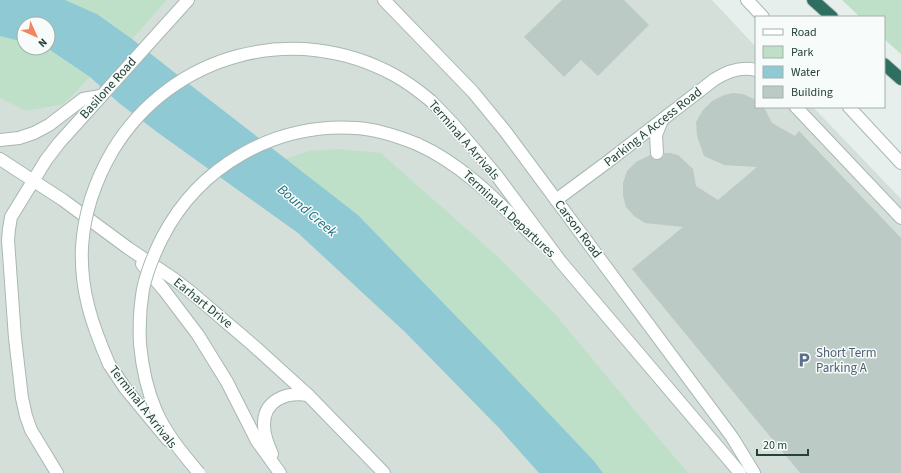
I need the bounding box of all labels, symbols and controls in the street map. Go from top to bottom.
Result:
north arrow [16,16,56,56]
legend [755,16,885,108]
text: Road [791,24,817,41]
text: N [35,35,51,51]
text: Park [791,44,813,61]
street label: Basilone Road [75,53,141,123]
text: Water [791,64,821,81]
street label: Parking A Access Road [600,83,706,171]
text: Building [791,84,833,101]
street label: Terminal A Arrivals [424,96,504,184]
street label: Terminal A Departures [459,166,560,262]
water label: Bound Creek [273,180,341,242]
street label: Carson Road [550,196,606,262]
street label: Earhart Drive [170,274,236,332]
place label: Short Term Parking A [816,344,876,377]
parking icon: Short Term Parking A [795,351,813,369]
street label: Terminal A Arrivals [105,362,181,453]
scale bar [757,431,808,457]
text: 20 m [763,437,787,454]

